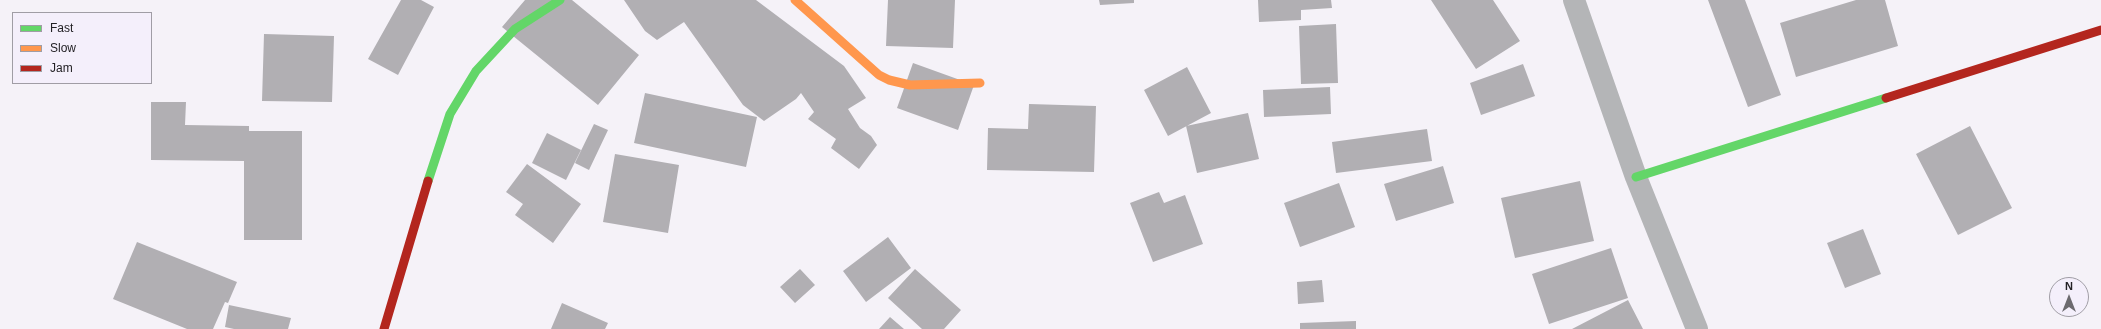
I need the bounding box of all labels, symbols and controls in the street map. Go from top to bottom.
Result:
legend [12,12,152,84]
text: Fast [50,21,73,35]
text: Slow [50,41,76,55]
text: Jam [50,61,73,75]
north arrow [2049,277,2089,317]
text: N [2065,280,2073,292]

